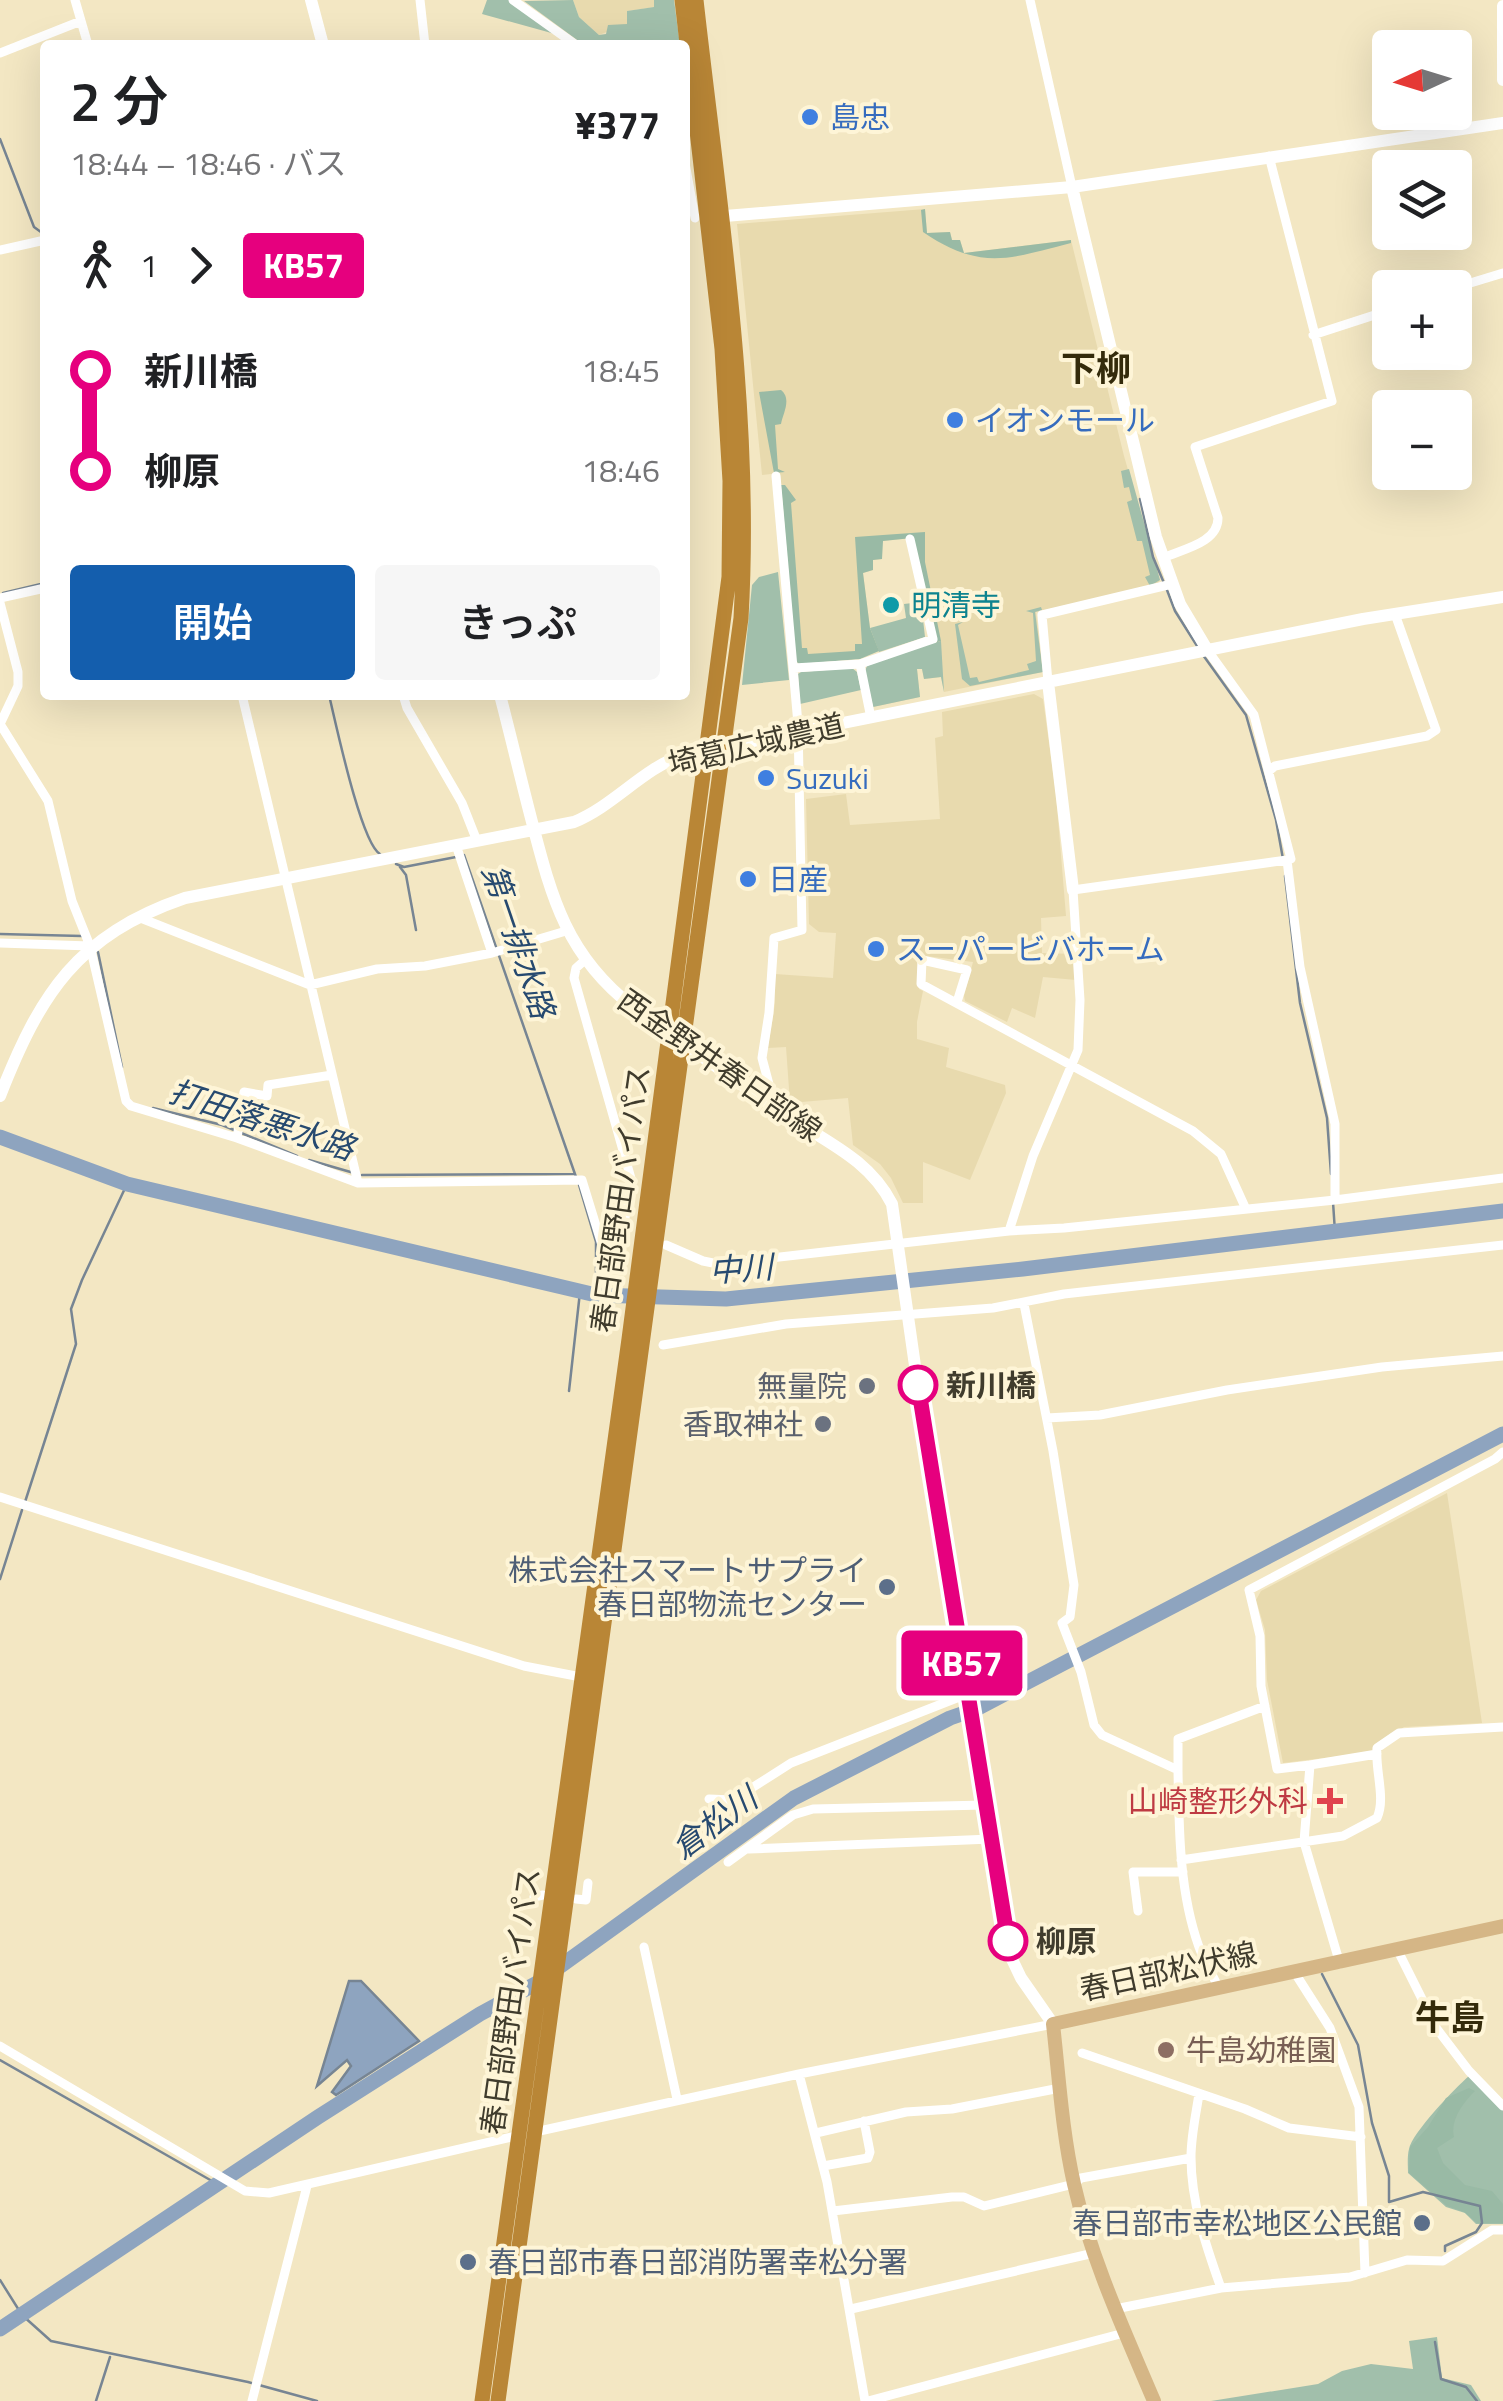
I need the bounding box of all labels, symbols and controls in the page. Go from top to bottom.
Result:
north arrow [1372,30,1472,130]
map controls [1372,30,1472,490]
text: 2 分 [70,59,168,142]
place label: 島忠 [830,94,890,140]
text: ¥377 [575,96,660,154]
marker: 島忠 [799,106,821,128]
text: 18:44 – 18:46 · バス [70,139,347,187]
button: layers [1372,150,1472,250]
icon: walk [70,238,125,293]
icon: forward [173,238,228,293]
text: KB57 [263,238,344,292]
text: 1 [140,241,158,289]
button: + [1372,270,1472,370]
district label: 下柳 [1061,341,1131,395]
text: 新川橋 [144,342,258,400]
text: 18:45 [581,346,660,394]
button: − [1372,390,1472,490]
place label: イオンモール [975,397,1155,443]
marker: イオンモール [944,409,966,431]
text: 柳原 [144,442,220,500]
text: 18:46 [581,446,660,494]
button: 開始 [70,565,355,680]
button: きっぷ [375,565,660,680]
place label: 明清寺 [911,582,1001,628]
marker: 明清寺 [880,594,902,616]
street label: 埼葛広域農道 [663,701,849,787]
place label: Suzuki [786,755,869,801]
marker: Suzuki [755,767,777,789]
place label: 日産 [768,856,828,902]
water label: 第一排水路 [470,858,569,1027]
marker: 日産 [737,868,759,890]
place label: スーパービバホーム [896,926,1165,972]
marker: スーパービバホーム [865,938,887,960]
street label: 西金野井春日部線 [609,977,831,1153]
street label: 春日部野田バイパス [578,1062,662,1336]
water label: 打田落悪水路 [163,1067,364,1172]
water label: 中川 [707,1242,778,1294]
place label: 新川橋 [946,1362,1036,1408]
place label: 無量院 [757,1363,847,1409]
marker: 新川橋 [899,1366,937,1404]
marker: 無量院 [856,1375,878,1397]
place label: 香取神社 [683,1401,803,1447]
marker: 香取神社 [812,1413,834,1435]
place label: 株式会社スマートサプライ 春日部物流センター [508,1547,867,1627]
marker: 株式会社スマートサプライ 春日部物流センター [876,1576,898,1598]
line badge: KB57 [892,1630,1032,1696]
text: KB57 [921,1636,1003,1690]
water label: 倉松川 [661,1773,769,1870]
place label: 山崎整形外科 [1128,1778,1308,1824]
marker: 山崎整形外科 [1317,1788,1343,1814]
street label: 春日部野田バイパス [468,1864,552,2138]
place label: 柳原 [1036,1918,1096,1964]
marker: 柳原 [989,1922,1027,1960]
street label: 春日部松伏線 [1075,1930,1261,2012]
district label: 牛島 [1415,1990,1485,2044]
place label: 牛島幼稚園 [1186,2027,1336,2073]
marker: 牛島幼稚園 [1155,2039,1177,2061]
place label: 春日部市幸松地区公民館 [1072,2200,1402,2246]
marker: 春日部市幸松地区公民館 [1411,2212,1433,2234]
place label: 春日部市春日部消防署幸松分署 [488,2239,908,2285]
marker: 春日部市春日部消防署幸松分署 [457,2251,479,2273]

